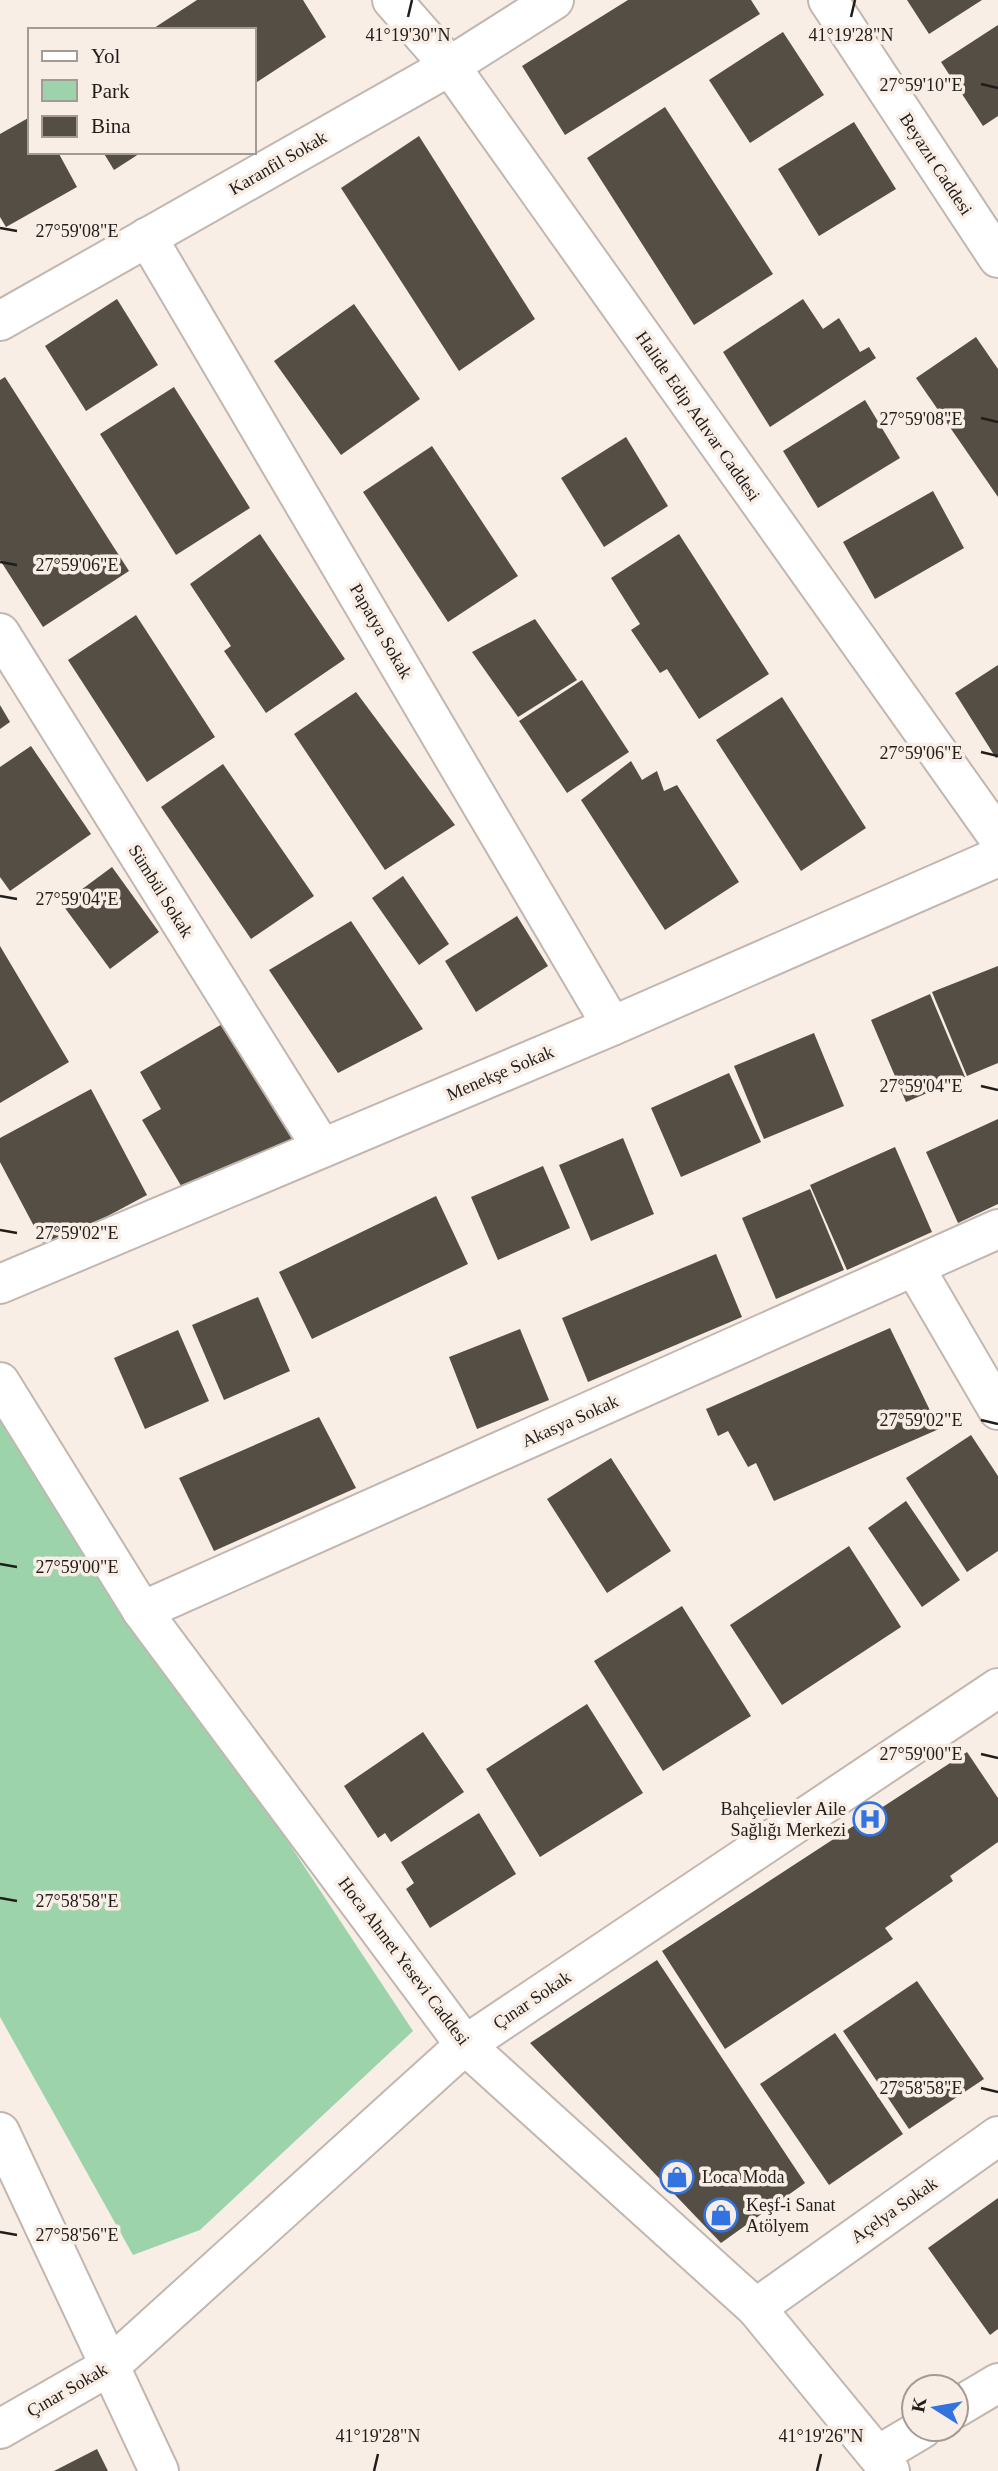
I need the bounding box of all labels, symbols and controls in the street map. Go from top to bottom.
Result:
text: 41°19'30"N [366,25,450,45]
text: 41°19'28"N [809,25,893,45]
legend [28,28,256,154]
text: Yol [91,44,121,68]
text: 27°59'10"E [880,75,962,95]
text: Park [91,79,130,103]
street label: Beyazıt Caddesi [896,109,976,219]
text: Bina [91,114,131,138]
street label: Karanfil Sokak [226,127,330,199]
text: 27°59'08"E [36,221,118,241]
street label: Halide Edip Adıvar Caddesi [632,327,764,505]
text: 27°59'08"E [880,409,962,429]
text: 27°59'06"E [36,555,118,575]
street label: Papatya Sokak [346,580,416,682]
text: 27°59'06"E [880,743,962,763]
street label: Sümbül Sokak [125,841,197,941]
text: 27°59'04"E [36,889,118,909]
street label: Menekşe Sokak [443,1041,557,1105]
text: 27°59'04"E [880,1076,962,1096]
text: 27°59'02"E [36,1223,118,1243]
street label: Akasya Sokak [519,1391,621,1451]
text: 27°59'02"E [880,1410,962,1430]
text: 27°59'00"E [36,1557,118,1577]
text: 27°59'00"E [880,1744,962,1764]
place label: Bahçelievler Aile Sağlığı Merkezi [721,1799,846,1840]
hospital icon: Bahçelievler Aile Sağlığı Merkezi [851,1800,889,1838]
street label: Hoca Ahmet Yesevi Caddesi [334,1873,474,2049]
text: 27°58'58"E [36,1891,118,1911]
street label: Çınar Sokak [489,1967,575,2033]
text: 27°58'58"E [880,2078,962,2098]
shop icon: Loca Moda [658,2158,696,2196]
place label: Loca Moda [702,2167,784,2187]
street label: Açelya Sokak [847,2173,941,2247]
place label: Keşf-i Sanat Atölyem [746,2195,835,2236]
shop icon: Keşf-i Sanat Atölyem [702,2196,740,2234]
text: 27°58'56"E [36,2225,118,2245]
street label: Çınar Sokak [23,2359,111,2421]
north arrow [900,2373,970,2443]
text: K [907,2395,931,2414]
text: 41°19'28"N [336,2426,420,2446]
text: 41°19'26"N [779,2426,863,2446]

